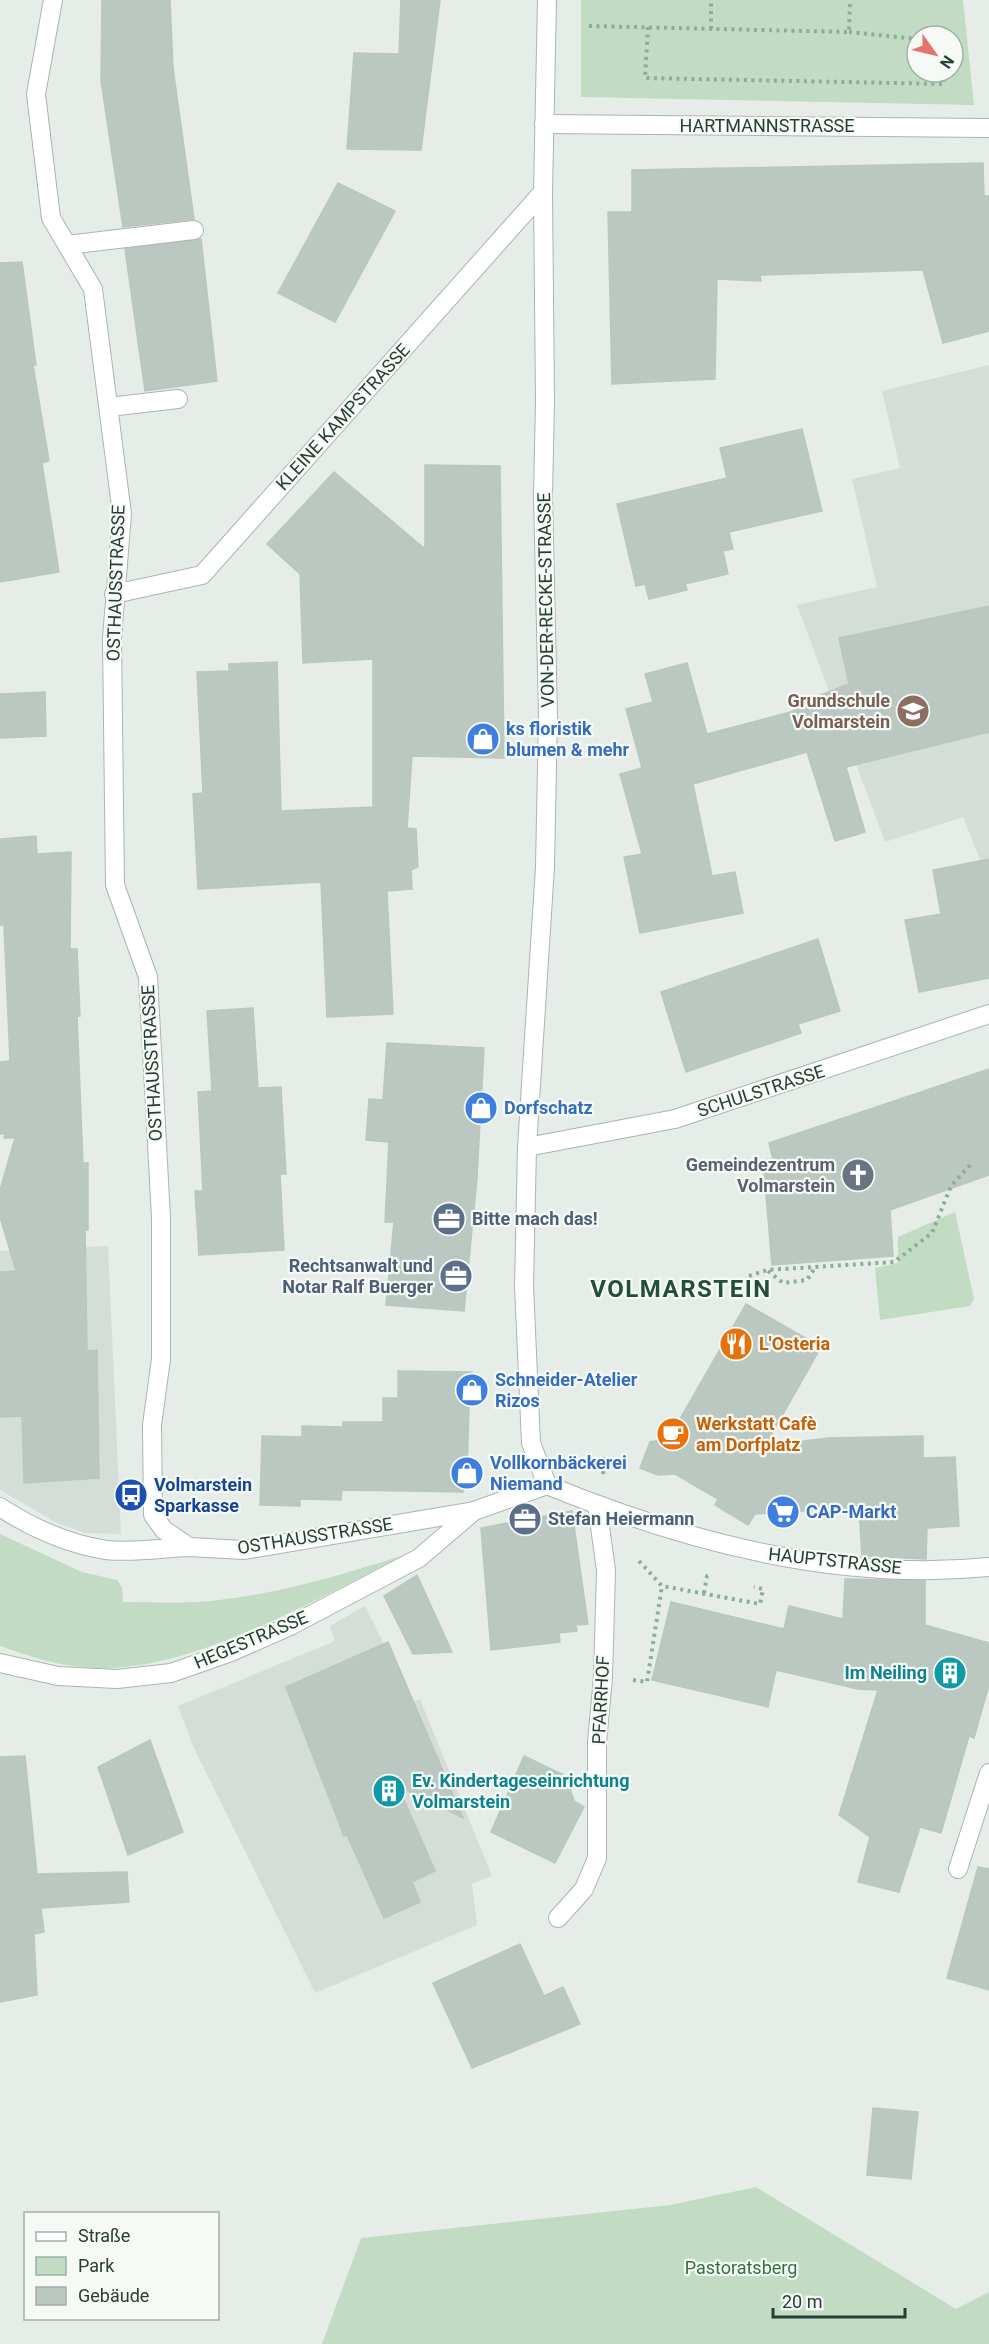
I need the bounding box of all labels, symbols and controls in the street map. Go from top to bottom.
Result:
north arrow [905,24,965,84]
text: N [936,52,958,72]
street label: HARTMANNSTRASSE [679,115,855,136]
street label: KLEINE KAMPSTRASSE [271,339,414,494]
street label: VON-DER-RECKE-STRASSE [533,492,558,708]
street label: OSTHAUSSTRASSE [102,504,129,662]
place label: Grundschule Volmarstein [788,690,890,732]
school or university icon: Grundschule Volmarstein [895,693,931,729]
place label: ks floristik blumen & mehr [506,718,630,760]
shop icon: ks floristik blumen & mehr [465,721,501,757]
street label: OSTHAUSSTRASSE [137,984,166,1142]
street label: SCHULSTRASSE [695,1060,827,1121]
shop icon: Dorfschatz [463,1090,499,1126]
place label: Dorfschatz [504,1097,593,1118]
place label: Gemeindezentrum Volmarstein [686,1154,835,1196]
church icon: Gemeindezentrum Volmarstein [840,1157,876,1193]
office icon: Bitte mach das! [431,1201,467,1237]
place label: Bitte mach das! [472,1208,598,1229]
place label: Rechtsanwalt und Notar Ralf Buerger [282,1255,433,1297]
office icon: Rechtsanwalt und Notar Ralf Buerger [438,1258,474,1294]
district label: VOLMARSTEIN [590,1275,772,1303]
restaurant icon: L'Osteria [718,1326,754,1362]
place label: L'Osteria [759,1333,830,1354]
place label: Schneider-Atelier Rizos [495,1369,638,1411]
shop icon: Schneider-Atelier Rizos [454,1372,490,1408]
place label: Werkstatt Cafè am Dorfplatz [696,1413,817,1455]
cafe icon: Werkstatt Cafè am Dorfplatz [655,1416,691,1452]
place label: Vollkornbäckerei Niemand [490,1452,627,1494]
shop icon: Vollkornbäckerei Niemand [449,1455,485,1491]
place label: Volmarstein Sparkasse [154,1474,252,1516]
bus stop icon: Volmarstein Sparkasse [113,1477,149,1513]
supermarket icon: CAP-Markt [765,1494,801,1530]
office icon: Stefan Heiermann [507,1501,543,1537]
place label: CAP-Markt [806,1501,896,1522]
place label: Stefan Heiermann [548,1508,694,1529]
street label: OSTHAUSSTRASSE [236,1513,394,1558]
street label: HAUPTSTRASSE [767,1543,903,1578]
street label: HEGESTRASSE [191,1606,311,1673]
street label: PFARRHOF [588,1655,613,1745]
building icon: Im Neiling [932,1655,968,1691]
place label: Im Neiling [845,1662,927,1683]
place label: Ev. Kindertageseinrichtung Volmarstein [412,1770,630,1812]
building icon: Ev. Kindertageseinrichtung Volmarstein [371,1773,407,1809]
legend [24,2212,219,2320]
text: Straße [78,2225,130,2246]
text: Park [78,2255,115,2276]
park label: Pastoratsberg [685,2257,797,2278]
scale bar [773,2281,905,2319]
text: Gebäude [78,2285,149,2306]
text: 20 m [782,2291,822,2312]

